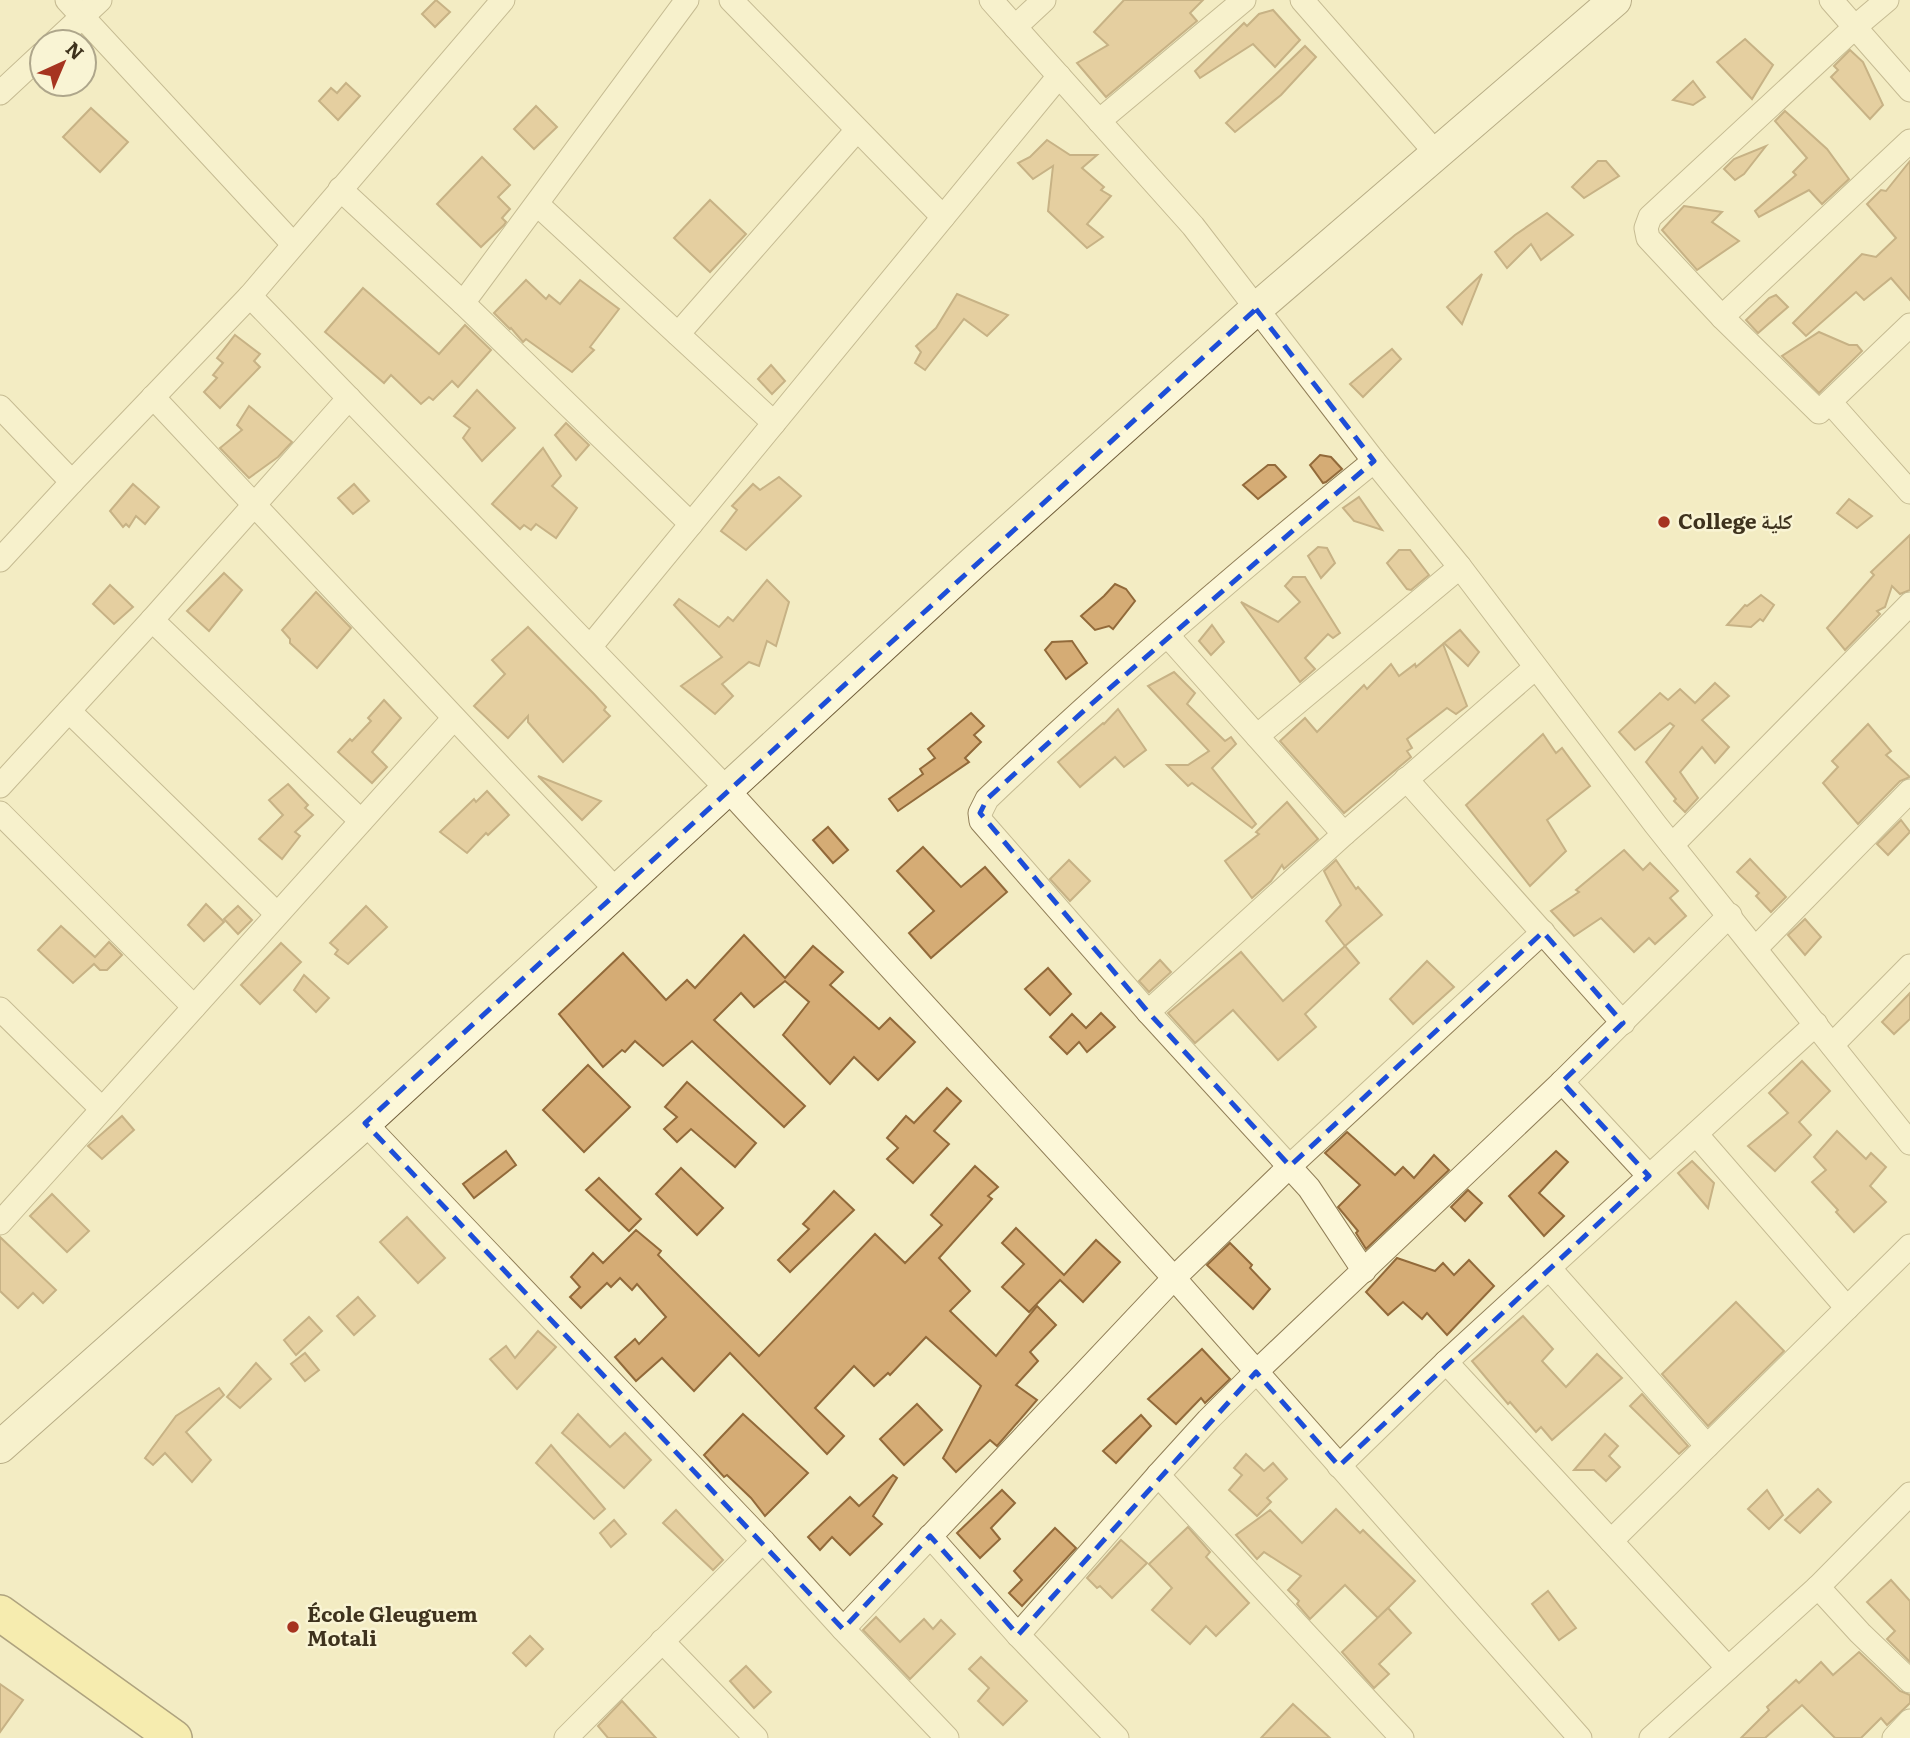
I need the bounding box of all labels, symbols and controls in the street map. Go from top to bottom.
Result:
north arrow [28,28,98,98]
text: N [60,34,91,66]
place label: College كلية [1678,504,1793,535]
marker: College كلية [1656,514,1672,530]
place label: École Gleuguem Motali [307,1597,478,1652]
marker: École Gleuguem Motali [285,1619,301,1635]

